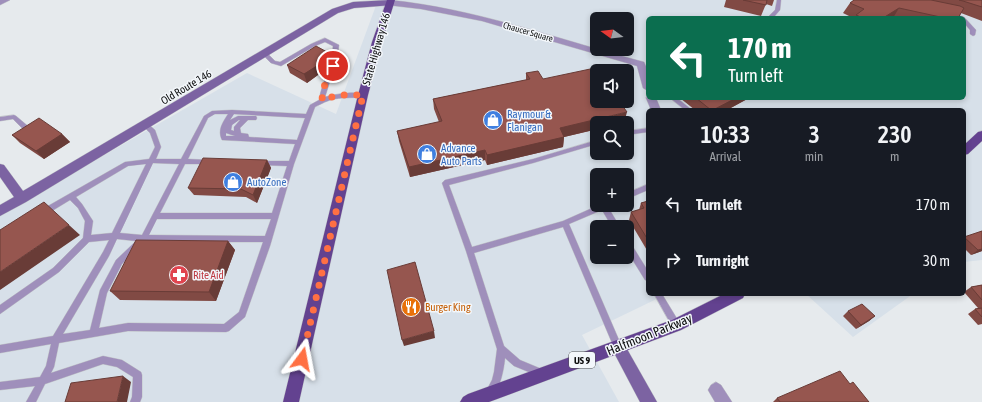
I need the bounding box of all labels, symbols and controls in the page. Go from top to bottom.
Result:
street label: State Highway 146 [360,12,392,86]
north arrow [590,12,634,56]
map controls [590,12,634,264]
street label: Chaucer Square [502,20,554,44]
icon: left [662,32,714,84]
text: 170 m [728,32,791,64]
pin [316,49,350,83]
icon: arrive [322,55,344,77]
button: sound [590,64,634,108]
text: Turn left [728,65,783,86]
street label: Old Route 146 [158,67,214,107]
place label: Raymour & Flanigan [507,108,551,133]
shop icon: Raymour & Flanigan [482,109,504,131]
button: search [590,116,634,160]
text: 10:33 [700,121,750,148]
text: 3 [808,121,820,148]
text: 230 [878,121,912,148]
place label: Advance Auto Parts [441,142,482,167]
shop icon: Advance Auto Parts [416,143,438,165]
text: Arrival [709,149,741,164]
text: min [805,149,823,164]
text: m [890,149,899,164]
button: + [590,168,634,212]
shop icon: AutoZone [222,171,244,193]
place label: AutoZone [247,176,286,188]
icon: left [662,193,684,215]
text: Turn left [696,196,742,213]
text: 170 m [916,196,950,213]
button: − [590,220,634,264]
icon: right [662,249,684,271]
text: Turn right [696,252,749,269]
text: 30 m [923,252,950,269]
pharmacy icon: Rite Aid [168,264,190,286]
place label: Rite Aid [193,269,224,281]
restaurant icon: Burger King [400,296,422,318]
place label: Burger King [425,301,471,313]
street label: Halfmoon Parkway [604,310,695,358]
position arrow [281,338,323,380]
road number: US 9 [569,352,595,368]

